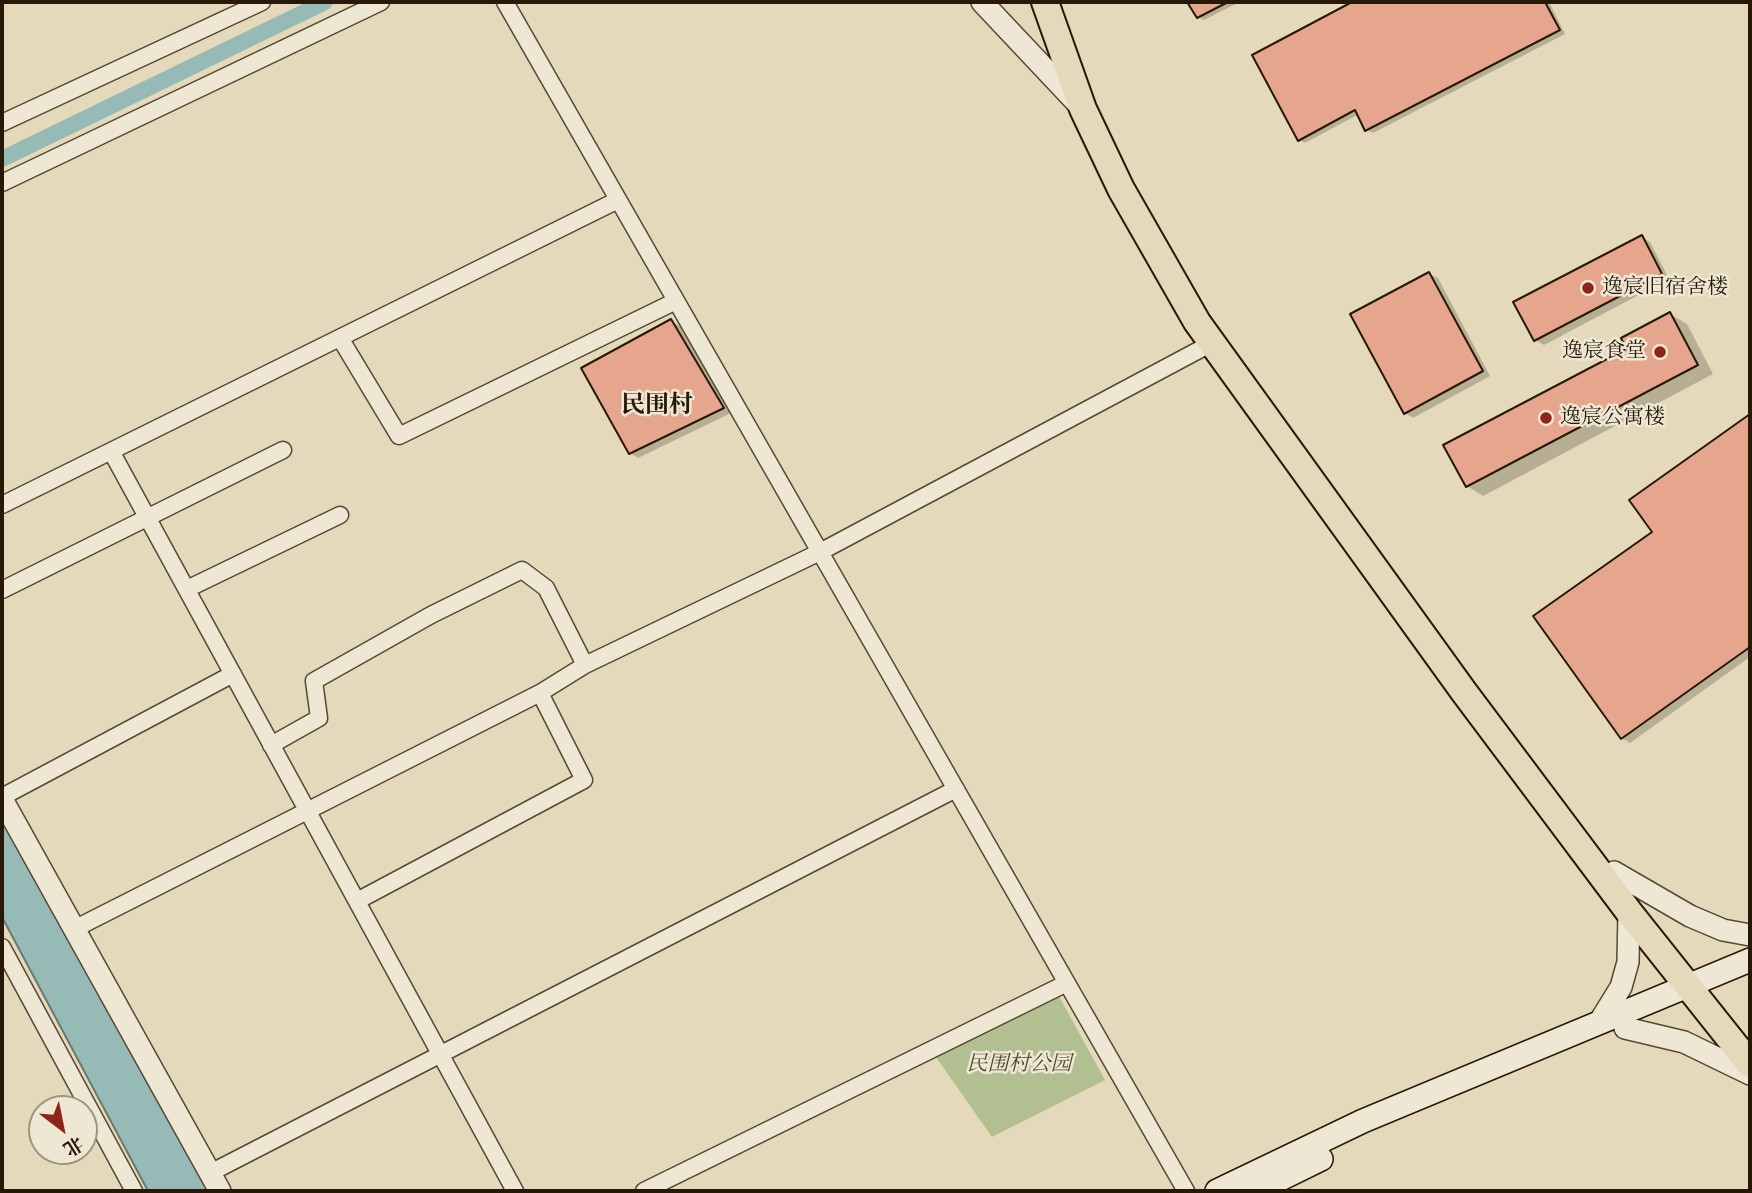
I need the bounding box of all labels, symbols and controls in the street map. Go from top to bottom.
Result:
place label: 逸宸旧宿舍楼 [1602,275,1728,301]
marker: 逸宸旧宿舍楼 [1580,280,1596,296]
place label: 逸宸食堂 [1562,339,1646,365]
marker: 逸宸食堂 [1652,344,1668,360]
district label: 民围村 [621,392,693,420]
place label: 逸宸公寓楼 [1560,405,1665,431]
marker: 逸宸公寓楼 [1538,410,1554,426]
park label: 民围村公园 [967,1052,1071,1078]
north arrow [28,1095,98,1165]
text: 北 [59,1132,87,1160]

